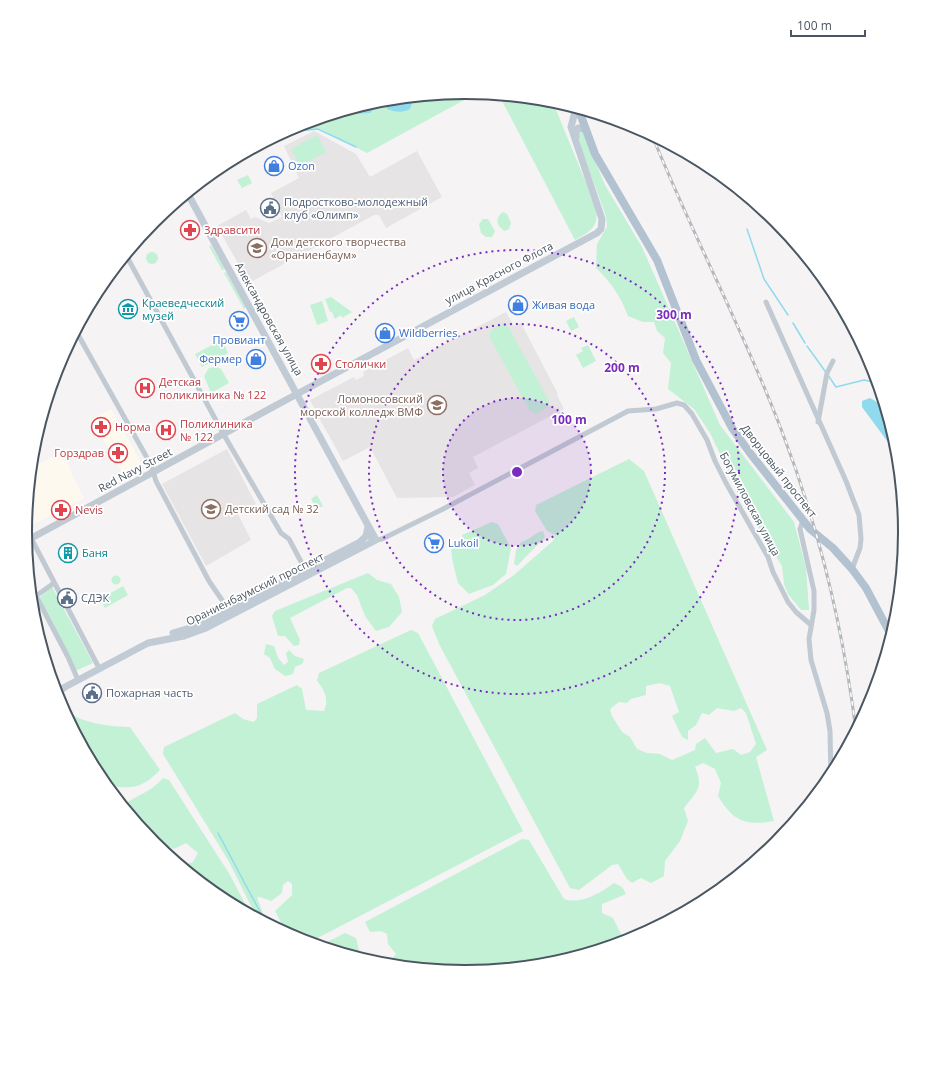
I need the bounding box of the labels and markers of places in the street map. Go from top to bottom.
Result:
shop icon: Ozon [263,155,285,177]
place label: Ozon [288,158,315,173]
place label: Подростково-молодежный клуб «Олимп» [284,194,428,222]
public building icon: Подростково-молодежный клуб «Олимп» [259,197,281,219]
pharmacy icon: Здравсити [179,219,201,241]
place label: Здравсити [204,222,260,237]
place label: Дом детского творчества «Ораниенбаум» [271,234,406,262]
school or university icon: Дом детского творчества «Ораниенбаум» [246,237,268,259]
shop icon: Живая вода [507,294,529,316]
place label: Краеведческий музей [142,295,224,323]
place label: Живая вода [532,297,595,312]
museum icon: Краеведческий музей [117,298,139,320]
supermarket icon: Провиант [228,310,250,332]
shop icon: Wildberries [374,322,396,344]
place label: Wildberries [399,325,458,340]
place label: Провиант [213,332,265,347]
shop icon: Фермер [245,348,267,370]
place label: Фермер [199,351,242,366]
pharmacy icon: Столички [310,353,332,375]
place label: Столички [335,356,386,371]
place label: Детская поликлиника № 122 [159,374,266,402]
hospital icon: Детская поликлиника № 122 [134,377,156,399]
place label: Ломоносовский морской колледж ВМФ [300,391,423,419]
school or university icon: Ломоносовский морской колледж ВМФ [426,394,448,416]
pharmacy icon: Норма [90,416,112,438]
place label: Поликлиника № 122 [180,416,253,444]
place label: Норма [115,419,151,434]
hospital icon: Поликлиника № 122 [155,419,177,441]
pharmacy icon: Горздрав [107,442,129,464]
place label: Горздрав [54,445,104,460]
centre of rings [510,465,524,479]
school or university icon: Детский сад № 32 [200,498,222,520]
pharmacy icon: Nevis [50,499,72,521]
place label: Детский сад № 32 [225,501,319,516]
place label: Nevis [75,502,103,517]
supermarket icon: Lukoil [423,532,445,554]
place label: Lukoil [448,535,478,550]
building icon: Баня [57,542,79,564]
place label: Баня [82,545,108,560]
public building icon: СДЭК [56,587,78,609]
place label: СДЭК [81,590,109,605]
public building icon: Пожарная часть [81,682,103,704]
place label: Пожарная часть [106,685,193,700]

